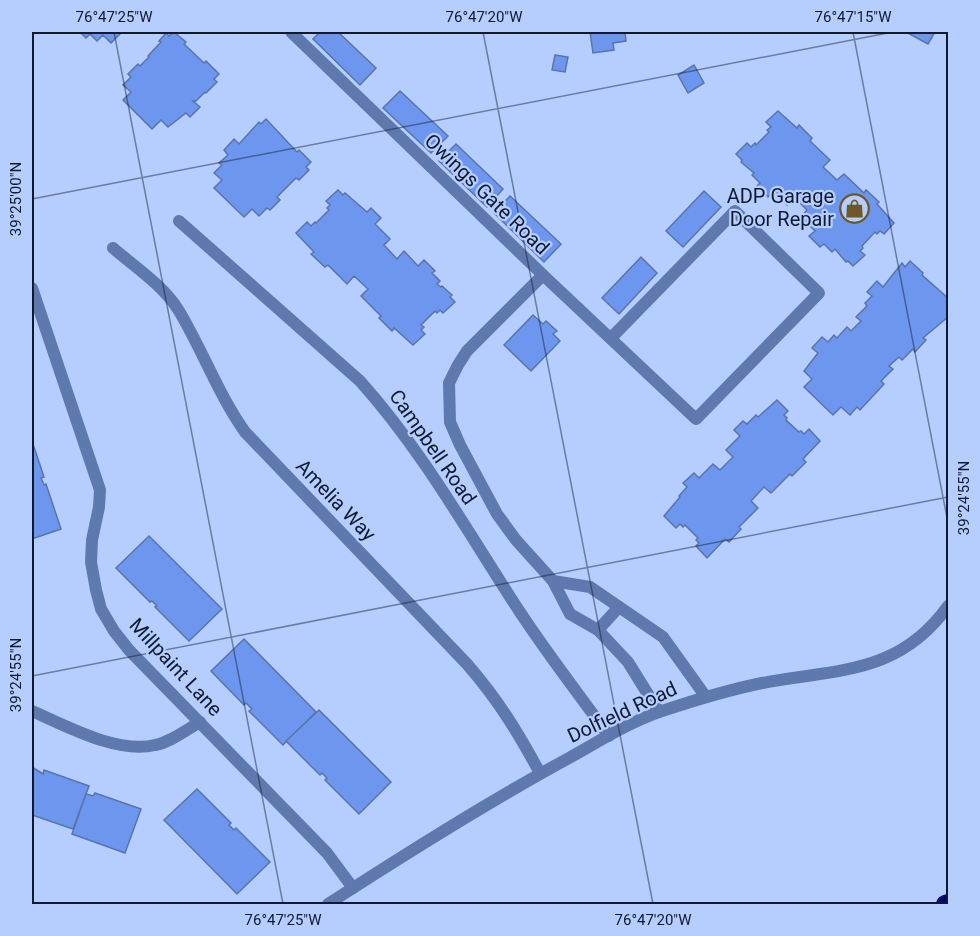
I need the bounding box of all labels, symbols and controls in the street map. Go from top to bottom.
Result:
text: 76°47'25"W [76,8,152,26]
text: 76°47'20"W [446,8,522,26]
text: 76°47'15"W [815,8,891,26]
street label: Owings Gate Road [420,129,554,259]
text: 39°25'00"N [7,162,25,236]
place label: ADP Garage Door Repair [727,184,834,231]
shop icon: ADP Garage Door Repair [839,192,871,224]
street label: Campbell Road [384,385,482,509]
street label: Amelia Way [291,454,381,546]
text: 39°24'55"N [955,461,973,535]
street label: Millpaint Lane [125,613,227,721]
text: 39°24'55"N [7,638,25,712]
street label: Dolfield Road [563,676,681,748]
text: 76°47'25"W [245,911,321,929]
text: 76°47'20"W [615,911,691,929]

